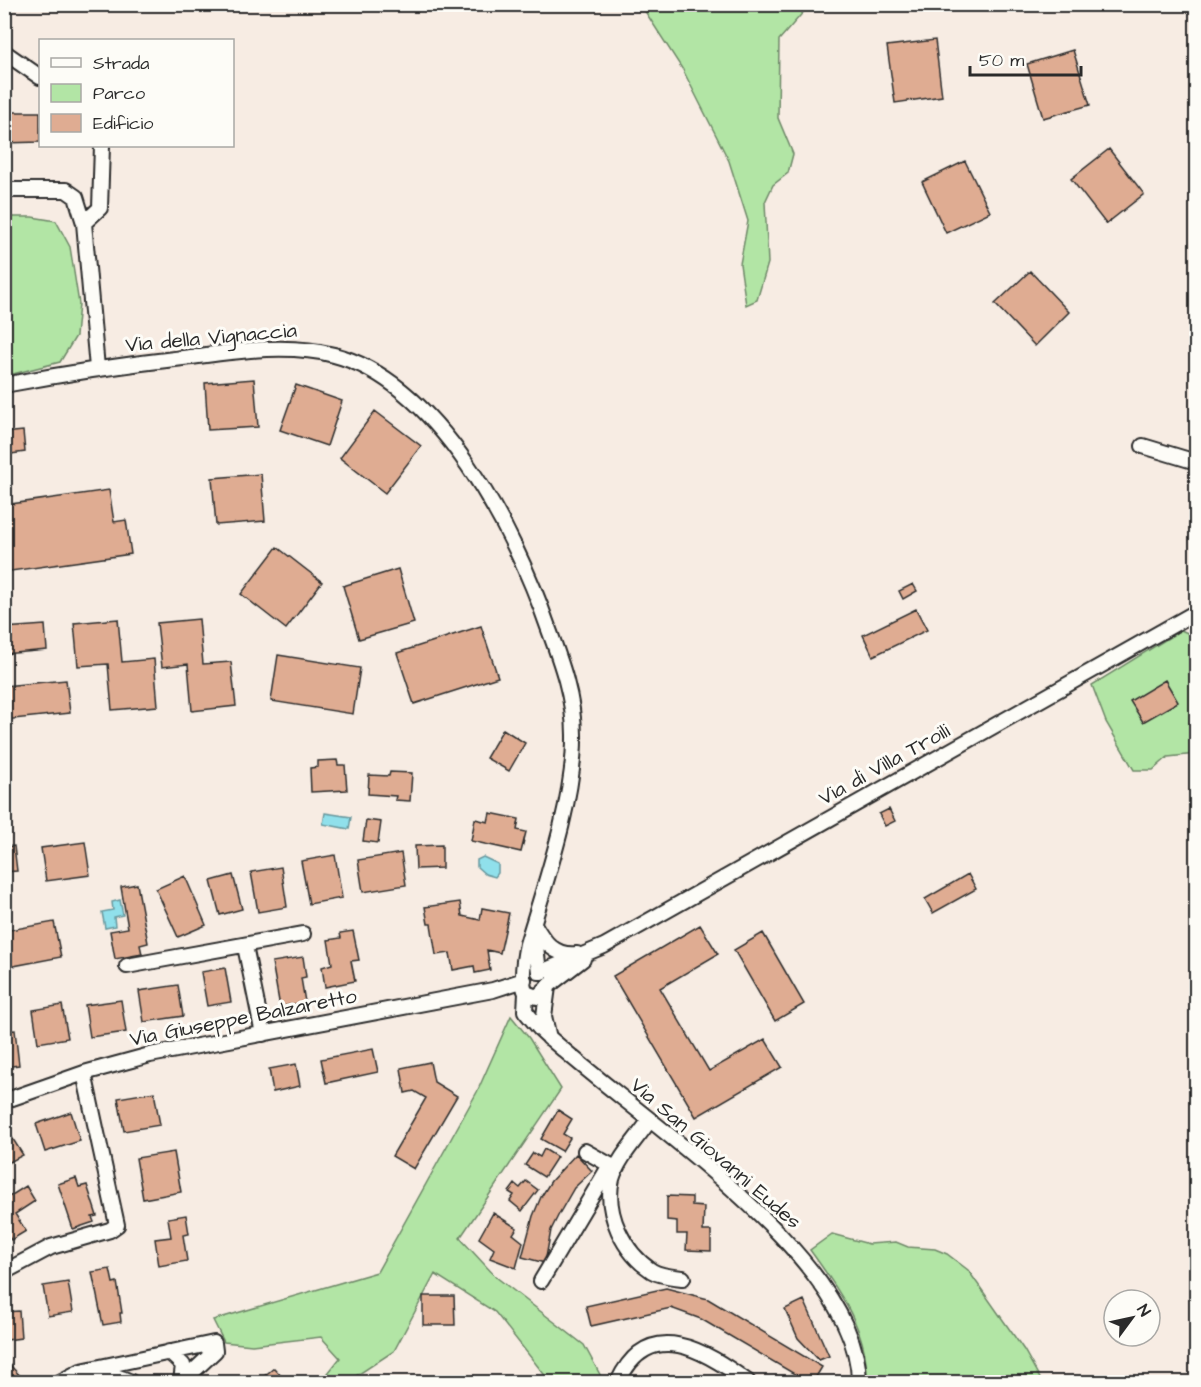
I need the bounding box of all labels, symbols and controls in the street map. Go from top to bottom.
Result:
legend [39,39,234,147]
scale bar [970,39,1081,77]
text: 50 m [979,48,1024,73]
text: Strada [93,51,149,76]
text: Parco [93,81,145,106]
text: Edificio [93,111,153,136]
street label: Via della Vignaccia [124,316,298,361]
street label: Via di Villa Troili [813,716,955,813]
street label: Via Giuseppe Balzaretto [127,981,359,1055]
street label: Via San Giovanni Eudes [624,1071,807,1236]
north arrow [1102,1288,1162,1348]
text: N [1132,1300,1156,1321]

